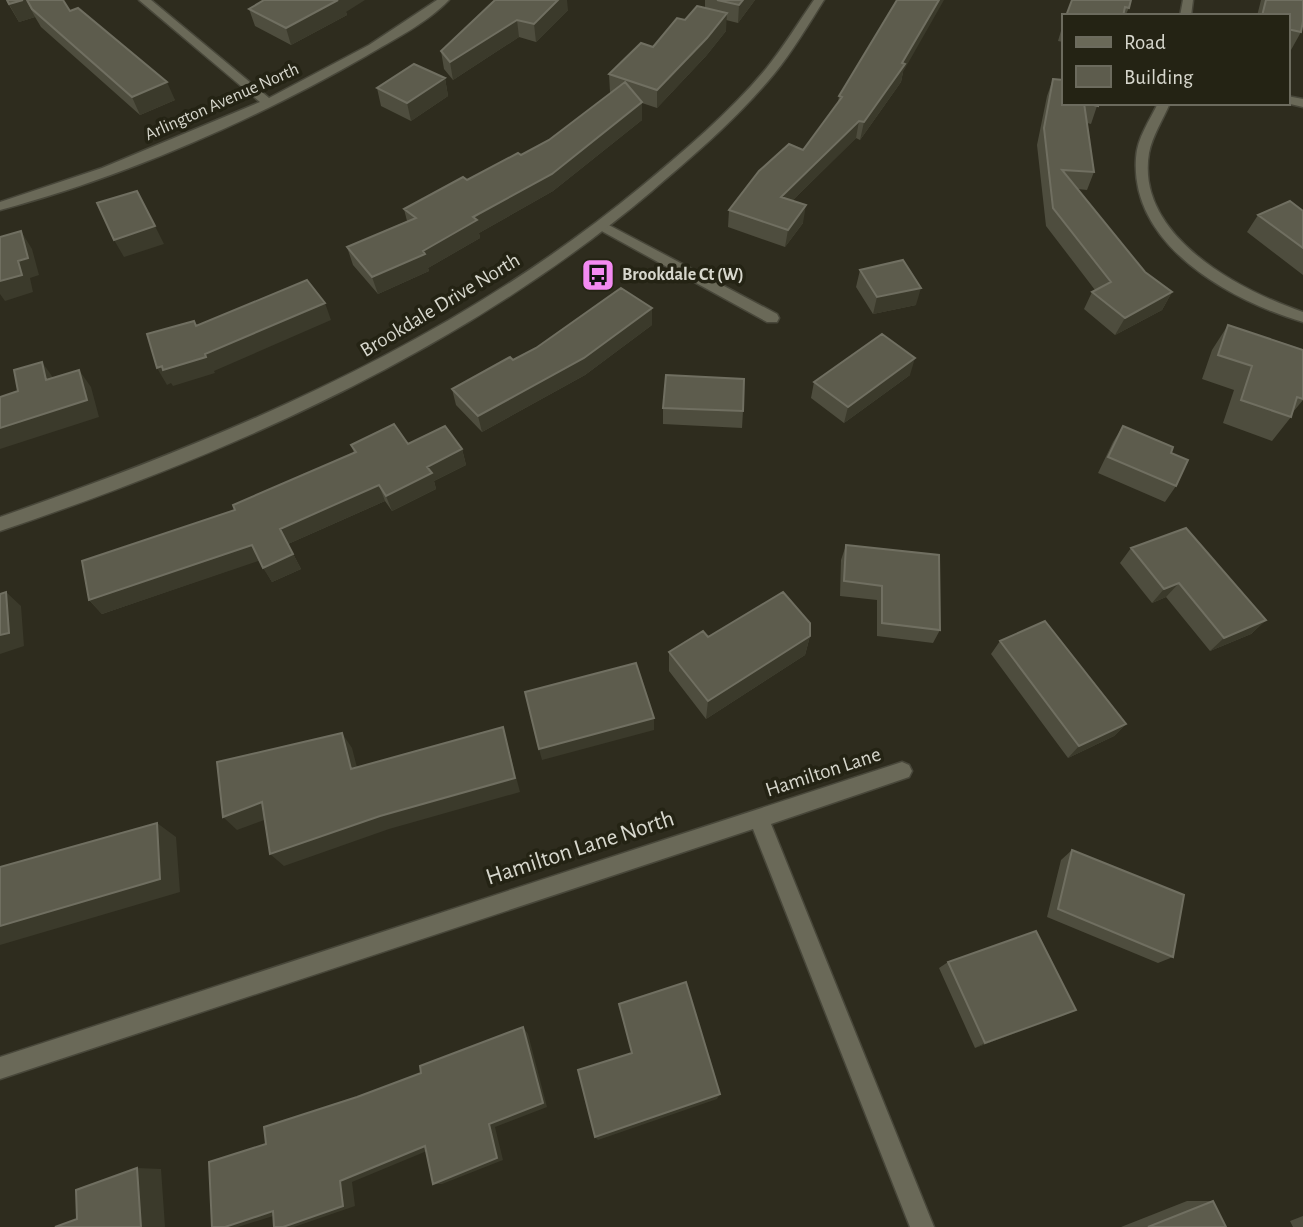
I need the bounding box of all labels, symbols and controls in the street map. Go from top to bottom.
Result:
legend [1062,14,1289,105]
text: Road [1124,32,1166,53]
street label: Arlington Avenue North [142,60,302,144]
text: Building [1124,67,1194,88]
street label: Brookdale Drive North [357,249,523,361]
bus stop icon: Brookdale Ct (W) [579,256,617,294]
place label: Brookdale Ct (W) [622,266,744,284]
street label: Hamilton Lane [763,743,883,801]
street label: Hamilton Lane North [483,806,677,890]

